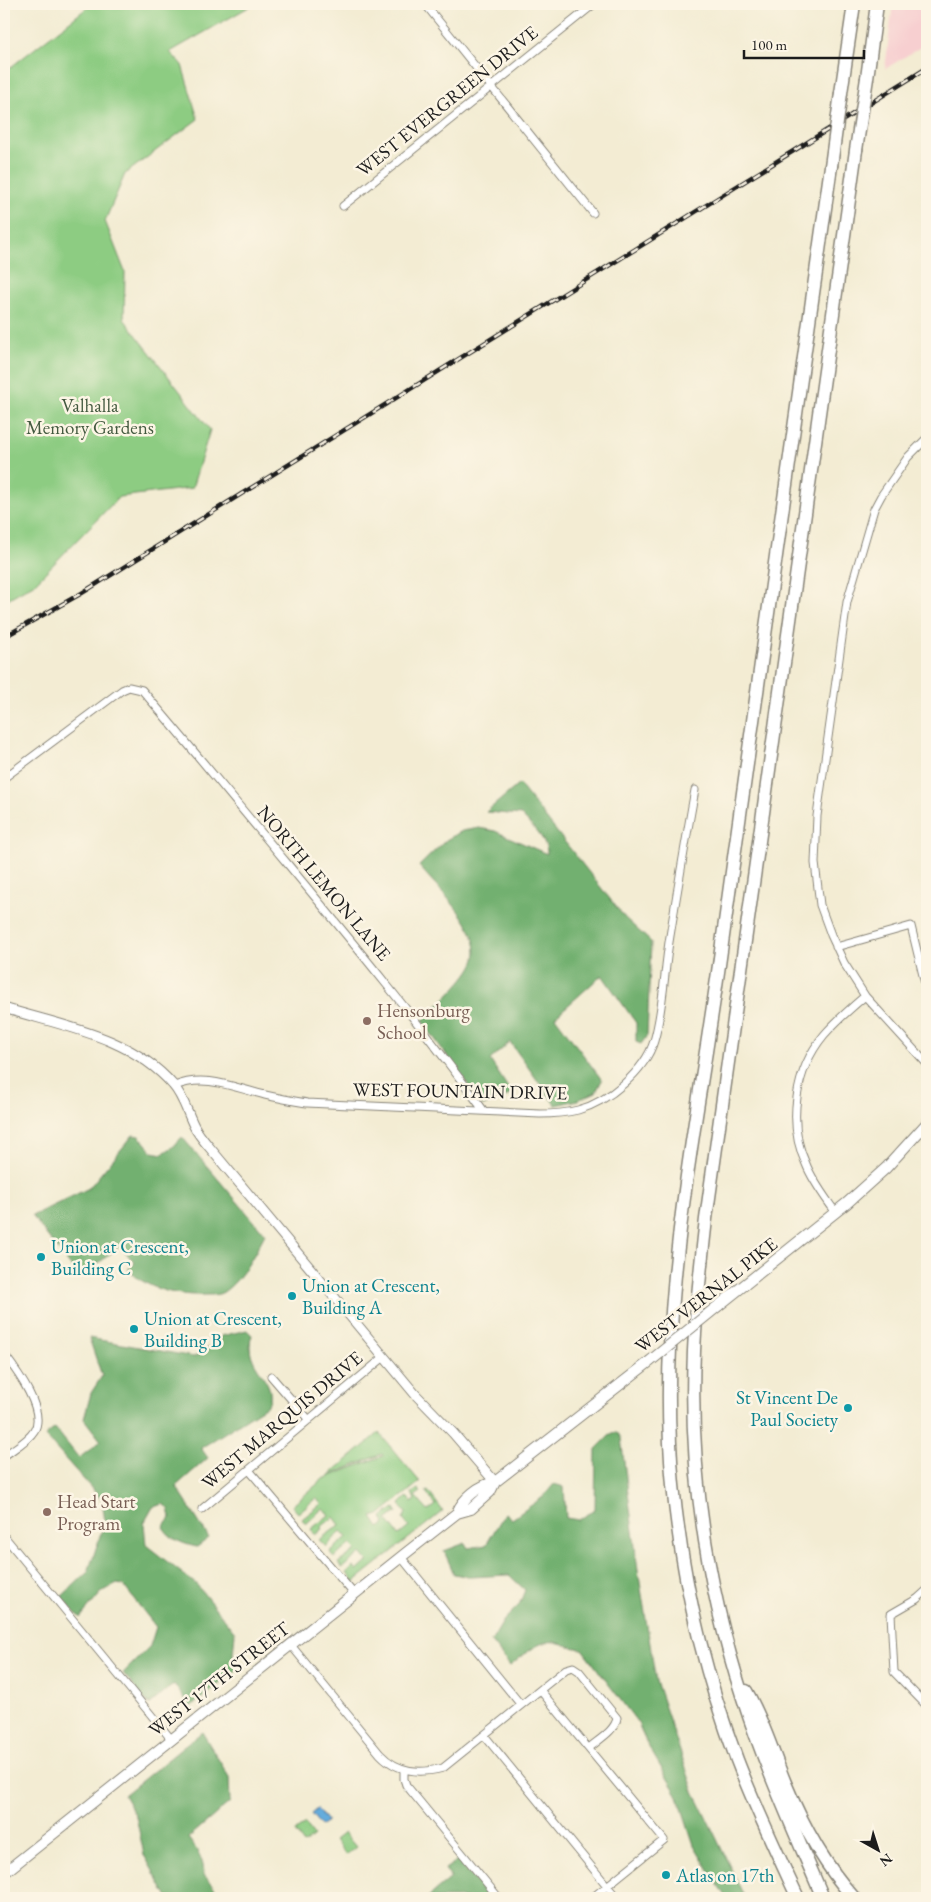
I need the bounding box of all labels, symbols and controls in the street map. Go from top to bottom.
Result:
street label: WEST EVERGREEN DRIVE [351,20,543,182]
scale bar [744,28,864,60]
text: 100 m [751,35,788,54]
park label: Valhalla Memory Gardens [26,393,154,440]
street label: NORTH LEMON LANE [252,800,397,966]
place label: Hensonburg School [377,998,471,1045]
marker: Hensonburg School [361,1015,373,1027]
street label: WEST FOUNTAIN DRIVE [353,1077,568,1105]
street label: WEST VERNAL PIKE [630,1231,783,1358]
place label: Union at Crescent, Building C [51,1234,189,1281]
marker: Union at Crescent, Building C [35,1251,47,1263]
place label: Union at Crescent, Building A [302,1273,440,1320]
marker: Union at Crescent, Building A [286,1290,298,1302]
place label: Union at Crescent, Building B [144,1306,282,1353]
marker: Union at Crescent, Building B [128,1323,140,1335]
street label: WEST MARQUIS DRIVE [196,1345,368,1495]
place label: St Vincent De Paul Society [736,1385,839,1432]
marker: St Vincent De Paul Society [842,1402,854,1414]
place label: Head Start Program [57,1489,136,1536]
marker: Head Start Program [41,1506,53,1518]
street label: WEST 17TH STREET [143,1616,295,1742]
north arrow [854,1824,904,1874]
text: N [876,1850,896,1871]
place label: Atlas on 17th [675,1863,775,1888]
marker: Atlas on 17th [660,1869,672,1881]

